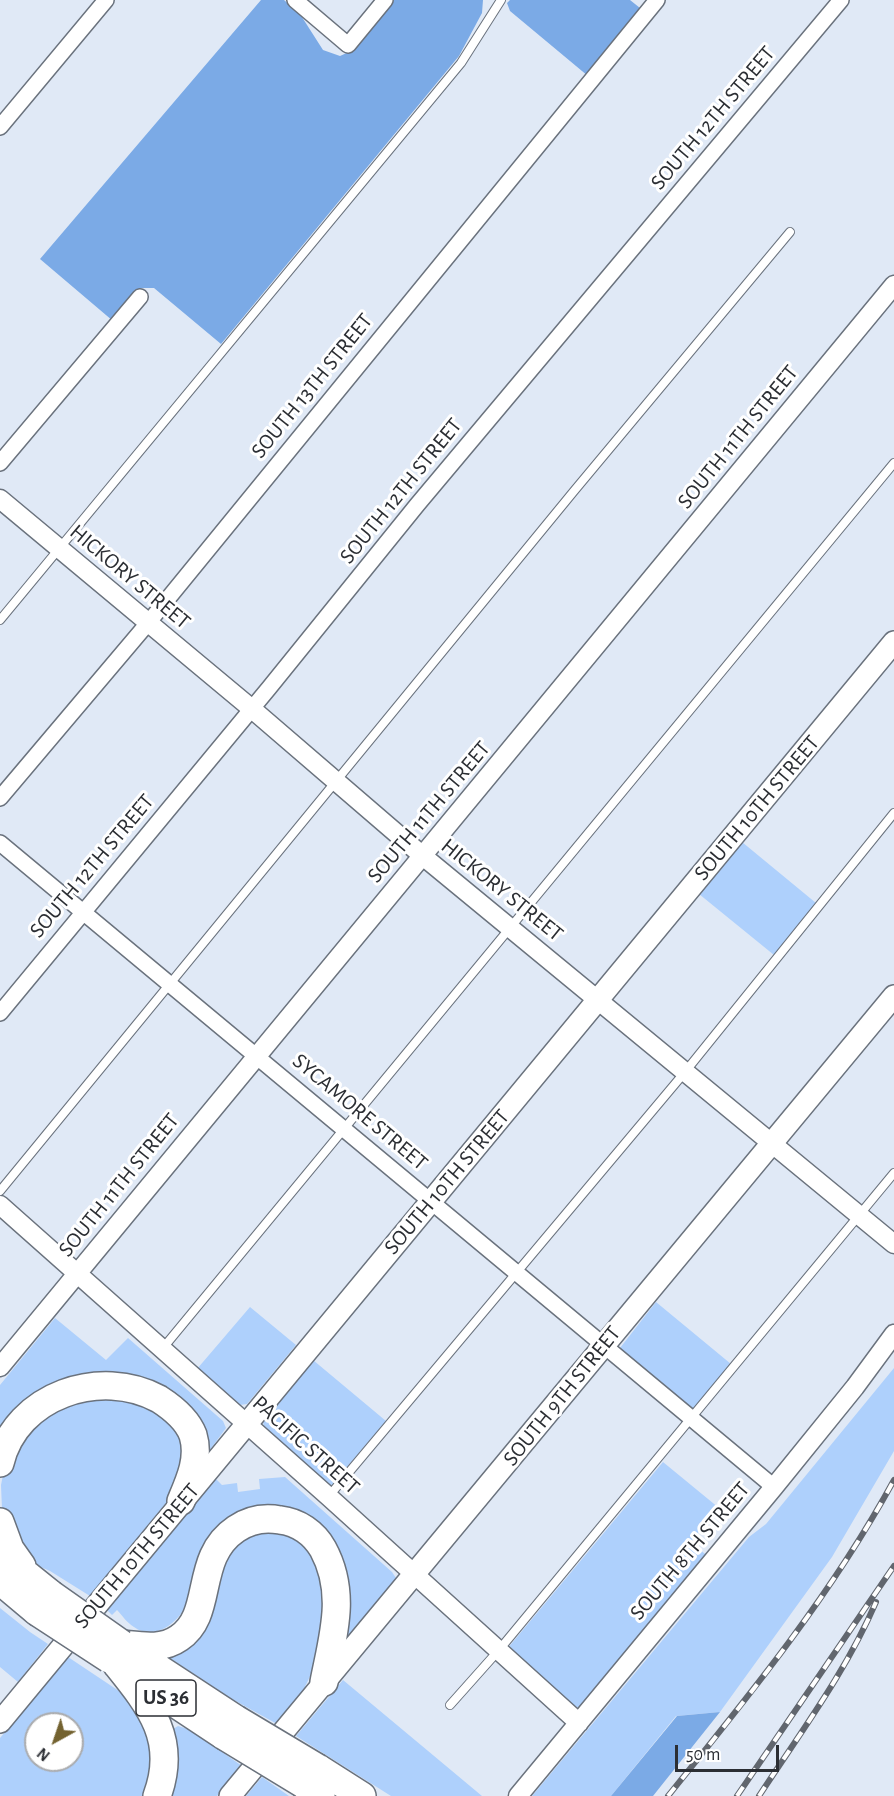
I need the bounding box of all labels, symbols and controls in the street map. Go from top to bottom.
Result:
street label: SOUTH 12TH STREET [645,41,781,195]
street label: SOUTH 13TH STREET [246,308,378,464]
street label: SOUTH 11TH STREET [672,360,804,514]
street label: SOUTH 12TH STREET [334,413,468,569]
street label: HICKORY STREET [64,519,196,635]
street label: SOUTH 10TH STREET [689,730,825,886]
street label: SOUTH 11TH STREET [362,736,496,888]
street label: SOUTH 12TH STREET [24,789,160,943]
street label: HICKORY STREET [436,833,568,947]
street label: SYCAMORE STREET [287,1048,433,1176]
street label: SOUTH 10TH STREET [379,1104,515,1260]
street label: SOUTH 11TH STREET [53,1108,185,1262]
street label: SOUTH 9TH STREET [497,1321,627,1471]
street label: PACIFIC STREET [247,1390,365,1500]
street label: SOUTH 8TH STREET [624,1476,756,1626]
street label: SOUTH 10TH STREET [69,1478,205,1634]
road number: US 36 [136,1680,196,1716]
north arrow [24,1712,84,1772]
scale bar [678,1733,782,1771]
text: N [34,1745,53,1764]
text: 50 m [686,1746,720,1764]

